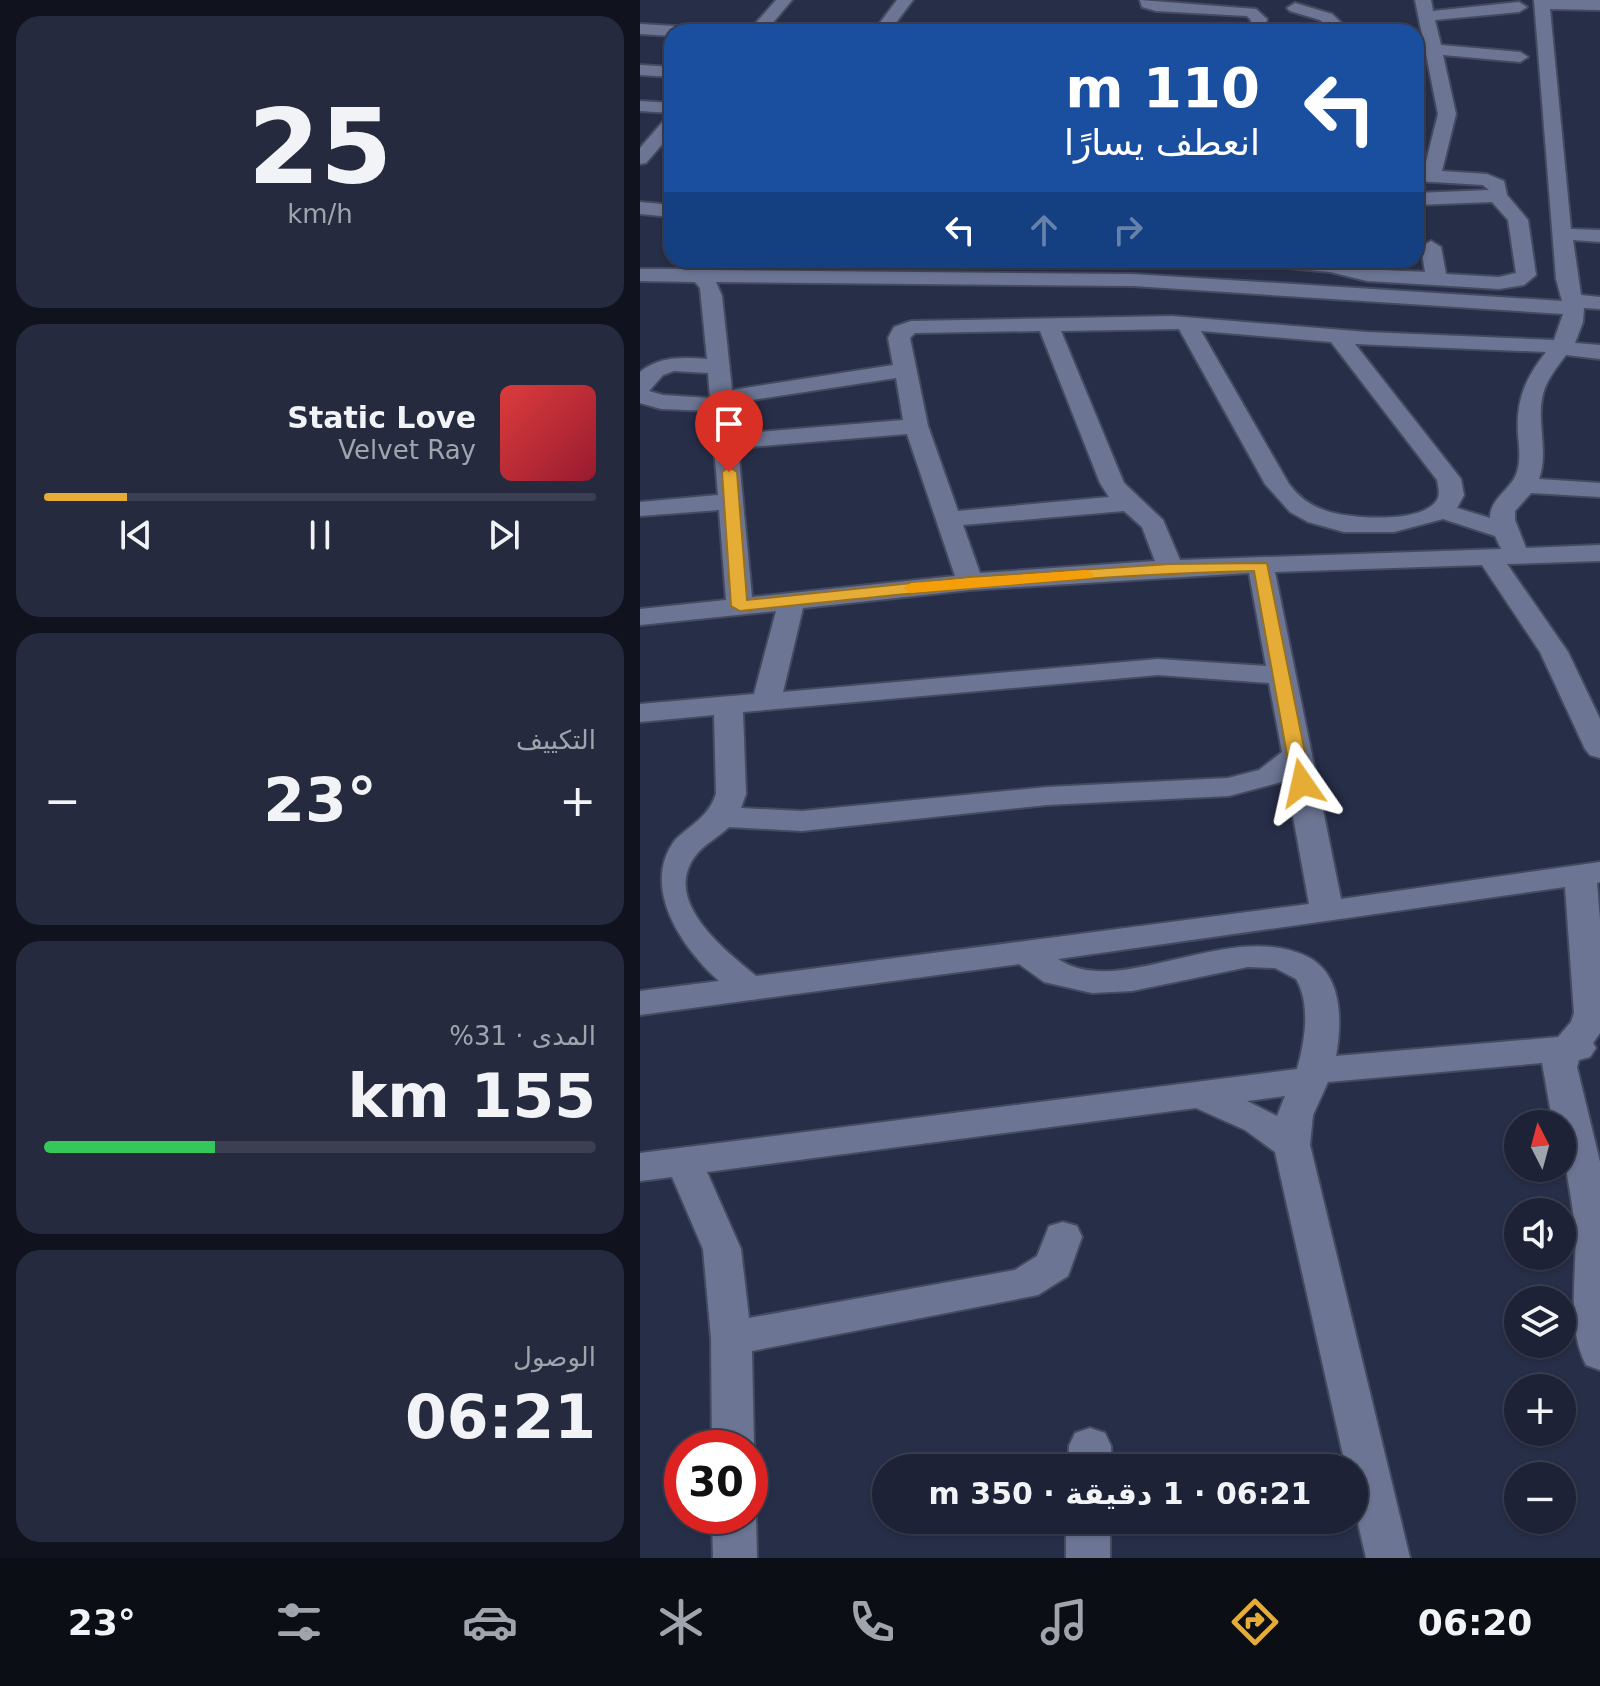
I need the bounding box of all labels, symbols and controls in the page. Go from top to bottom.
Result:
text: 110 m [1065,55,1260,120]
icon: left [1288,56,1392,160]
text: 25 [248,86,392,208]
text: انعطف يسارًا [1064,122,1260,163]
text: km/h [287,199,353,229]
icon: left [938,208,982,252]
icon: ahead [1022,208,1066,252]
icon: right [1106,208,1150,252]
pin [695,390,763,472]
text: Static Love [287,400,476,435]
icon: arrive [707,402,751,446]
text: Velvet Ray [338,435,476,465]
icon: previous [114,513,158,557]
icon: pause [298,513,342,557]
icon: next [482,513,526,557]
text: التكييف [516,725,596,755]
position arrow [1260,741,1344,825]
text: 23° [263,765,377,835]
text: − [44,775,81,826]
text: + [559,775,596,826]
text: المدى · 31% [449,1021,596,1051]
text: 155 km [347,1061,596,1131]
north arrow [1504,1110,1576,1182]
map controls [1504,1110,1576,1534]
button: sound [1504,1198,1576,1270]
button: layers [1504,1286,1576,1358]
text: الوصول [513,1342,596,1372]
button: + [1504,1374,1576,1446]
text: 06:21 [405,1382,596,1452]
speed limit sign: 30 [664,1430,768,1534]
button: − [1504,1462,1576,1534]
text: 06:21 · 1 دقيقة · 350 m [929,1476,1311,1511]
icon: filters [271,1594,327,1650]
icon: car [462,1594,518,1650]
icon: climate [653,1594,709,1650]
icon: phone [844,1594,900,1650]
icon: music [1036,1594,1092,1650]
icon: directions [1227,1594,1283,1650]
text: 23° [68,1602,136,1643]
text: 06:20 [1418,1602,1532,1643]

